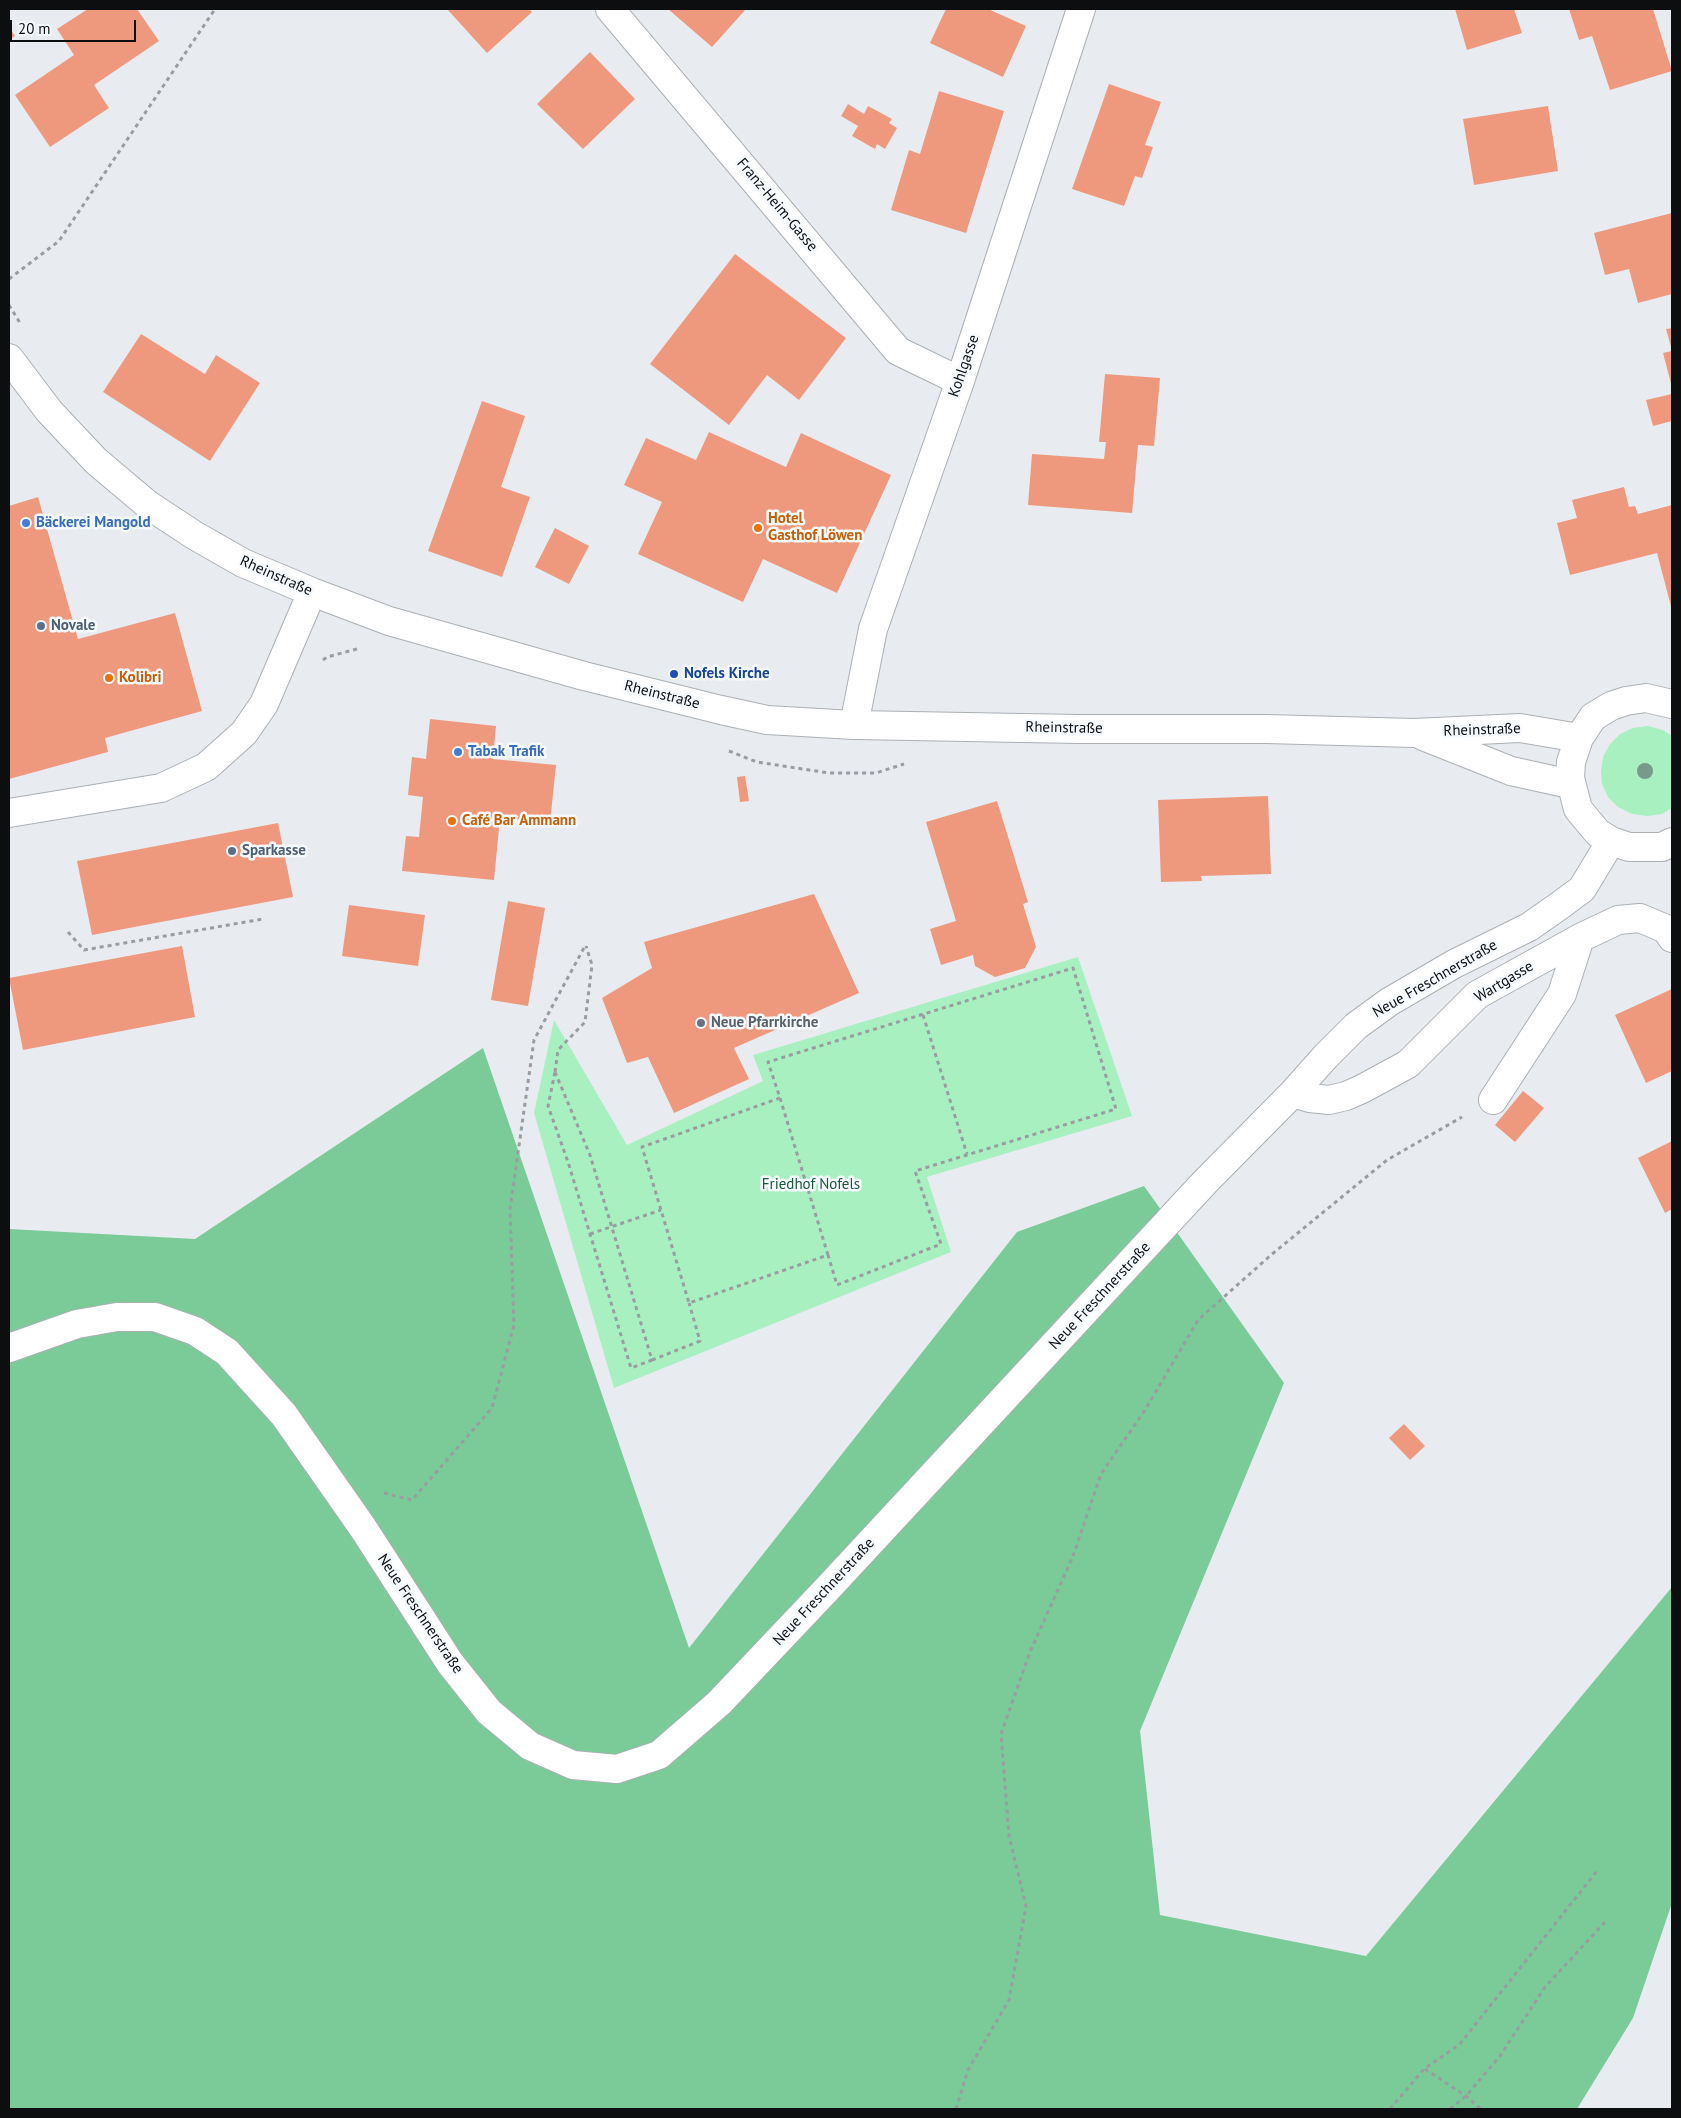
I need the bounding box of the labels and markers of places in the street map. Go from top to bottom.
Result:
place label: Hotel Gasthof Löwen [768,510,862,545]
place label: Bäckerei Mangold [36,514,151,532]
marker: Bäckerei Mangold [20,517,32,529]
marker: Hotel Gasthof Löwen [752,522,764,534]
place label: Novale [51,617,95,635]
marker: Novale [35,620,47,632]
place label: Nofels Kirche [684,665,770,683]
marker: Nofels Kirche [668,668,680,680]
place label: Kolibri [119,669,161,687]
marker: Kolibri [103,672,115,684]
place label: Tabak Trafik [468,743,544,761]
marker: Tabak Trafik [452,746,464,758]
place label: Café Bar Ammann [462,812,576,830]
marker: Café Bar Ammann [446,815,458,827]
place label: Sparkasse [242,842,306,860]
marker: Sparkasse [226,845,238,857]
place label: Neue Pfarrkirche [711,1014,818,1032]
marker: Neue Pfarrkirche [695,1017,707,1029]

